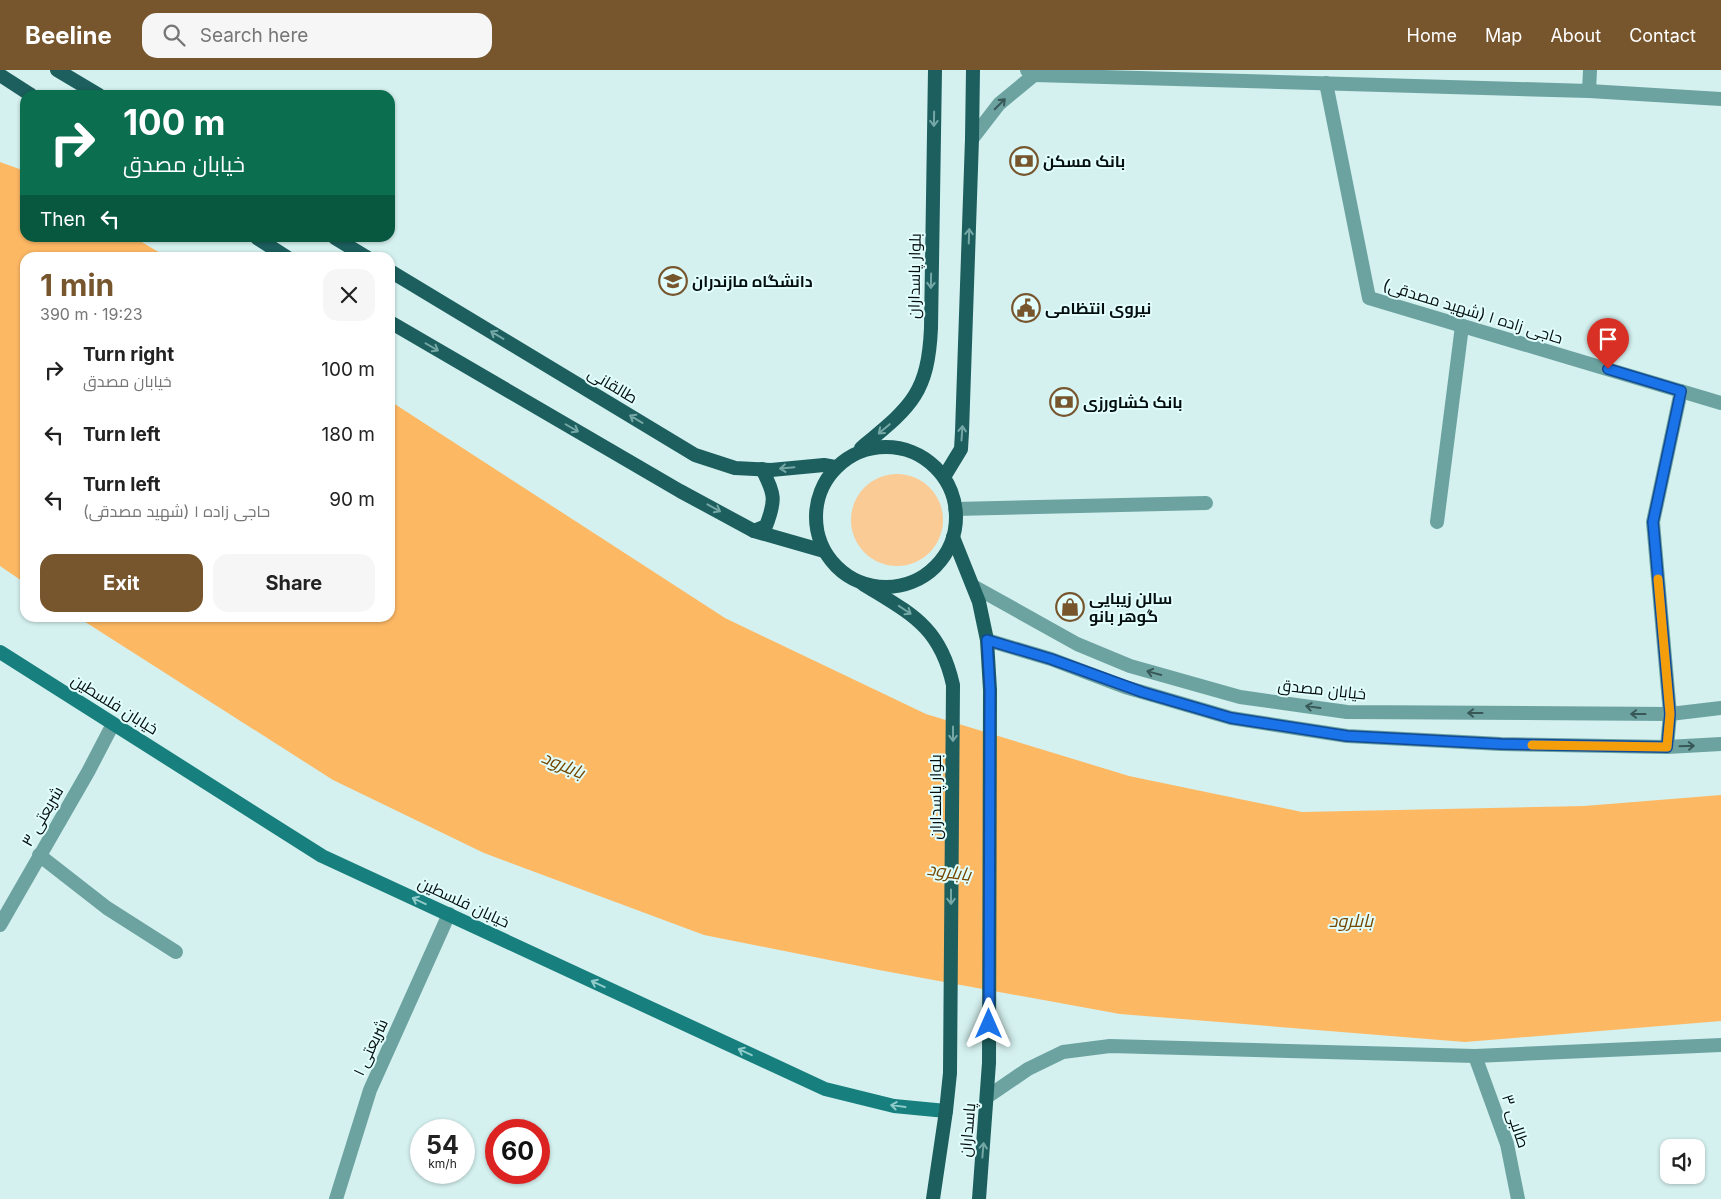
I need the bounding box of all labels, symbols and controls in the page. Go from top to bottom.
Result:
search box [142,13,492,58]
text: Beeline [25,21,112,50]
icon: search [160,21,188,49]
text: Search here [200,24,308,47]
text: Home [1407,25,1457,46]
text: Map [1485,25,1522,46]
text: About [1550,25,1601,46]
text: Contact [1629,25,1696,46]
one-way arrow [994,98,1006,110]
text: 100 m [123,101,226,143]
icon: right [40,110,105,175]
one-way arrow [930,110,939,126]
bank icon: بانک مسکن [1009,146,1039,176]
text: خیابان مصدق [123,151,245,177]
place label: بانک مسکن [1043,151,1125,171]
icon: left [96,205,124,233]
text: Then [40,208,86,231]
one-way arrow [964,228,974,244]
street label: بلوار پاسداران [903,233,927,319]
school or university icon: دانشگاه مازندران [658,266,688,296]
text: 1 min [40,267,114,303]
button: close [323,269,375,321]
place label: دانشگاه مازندران [692,271,813,291]
one-way arrow [927,273,936,289]
street label: حاجی زاده ۱ (شهید مصدقی) [1380,274,1565,349]
public building icon: نیروی انتظامی [1011,293,1041,323]
place label: نیروی انتظامی [1045,298,1151,318]
text: 390 m · 19:23 [40,304,143,324]
pin [1587,318,1629,369]
icon: arrive [1594,325,1622,353]
one-way arrow [491,330,505,340]
one-way arrow [424,342,438,352]
text: Turn right [83,343,174,366]
icon: right [40,356,68,384]
text: 100 m [321,358,375,381]
street label: طالقانی [584,362,641,408]
text: خیابان مصدق [83,371,172,391]
bank icon: بانک کشاورزی [1049,387,1079,417]
place label: بانک کشاورزی [1083,392,1183,412]
one-way arrow [630,414,644,424]
icon: left [40,421,68,449]
text: Turn left [83,423,161,446]
text: 180 m [322,423,375,446]
one-way arrow [878,423,891,434]
one-way arrow [565,424,579,434]
one-way arrow [958,425,967,441]
one-way arrow [779,464,795,473]
text: Turn left [83,473,161,496]
icon: left [40,486,68,514]
text: 90 m [329,488,375,511]
text: حاجی زاده ۱ (شهید مصدقی) [83,501,270,521]
one-way arrow [706,504,720,514]
button: Exit [40,554,203,612]
button: Share [213,554,375,612]
place label: سالن زیبایی گوهر بانو [1089,588,1172,626]
shop icon: سالن زیبایی گوهر بانو [1055,592,1085,622]
one-way arrow [897,605,911,615]
one-way arrow [1147,667,1163,677]
street label: خیابان فلسطین [67,669,162,739]
street label: خیابان مصدق [1277,674,1367,705]
one-way arrow [1305,702,1321,712]
one-way arrow [1467,708,1484,718]
one-way arrow [1630,709,1646,719]
one-way arrow [948,726,958,742]
one-way arrow [1679,741,1695,750]
water label: بابلرود [539,746,589,783]
street label: بلوار پاسداران [925,754,947,840]
street label: شریعتی ۳ [17,782,68,850]
water label: بابلرود [926,858,974,885]
street label: خیابان فلسطین [415,872,513,933]
one-way arrow [947,888,956,904]
one-way arrow [412,895,427,905]
water label: بابلرود [1329,910,1374,931]
one-way arrow [591,978,606,988]
position arrow [962,997,1014,1049]
street label: شریعتی ۱ [348,1015,393,1079]
one-way arrow [738,1047,753,1056]
street label: طالبی ۳ [1497,1092,1534,1151]
one-way arrow [890,1101,906,1111]
street label: پاسداران [955,1101,981,1158]
speed limit sign: 60 [485,1119,550,1184]
text: 54 [426,1130,459,1160]
map controls [1660,1139,1705,1184]
button: sound [1660,1139,1705,1184]
one-way arrow [978,1143,987,1159]
text: km/h [428,1156,457,1171]

